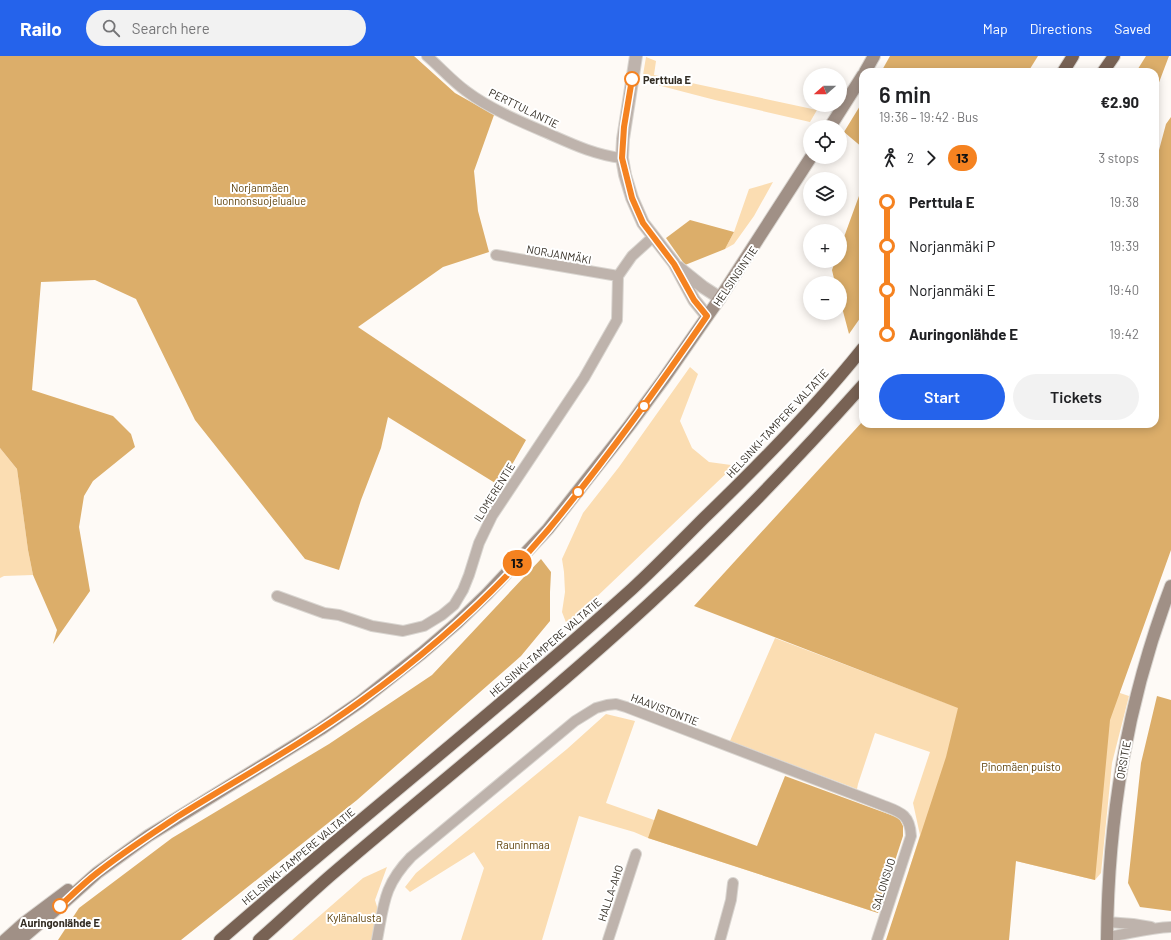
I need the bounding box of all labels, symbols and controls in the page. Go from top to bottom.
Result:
search box [86,10,366,46]
text: Railo [20,17,62,40]
icon: search [100,17,122,39]
text: Search here [132,19,210,37]
text: Map [983,20,1008,37]
text: Directions [1030,20,1092,37]
text: Saved [1114,20,1151,37]
north arrow [803,68,847,112]
map controls [803,68,847,320]
marker: Perttula E [624,71,640,87]
place label: Perttula E [643,73,692,86]
text: 6 min [879,81,931,107]
street label: PERTTULANTIE [487,85,561,131]
text: €2.90 [1101,93,1139,111]
text: 19:36 – 19:42 · Bus [879,109,978,125]
button: locate [803,120,847,164]
icon: walk [879,147,901,169]
icon: forward [920,147,942,169]
text: 13 [956,149,969,166]
text: 2 [907,150,914,166]
text: 3 stops [1098,150,1139,166]
button: layers [803,172,847,216]
park label: Norjanmäen luonnonsuojelualue [214,181,306,207]
text: Perttula E [909,193,974,211]
text: 19:38 [1110,194,1139,210]
button: + [803,224,847,268]
text: Norjanmäki P [909,237,995,255]
text: 19:39 [1110,238,1139,254]
street label: NORJANMÄKI [526,241,593,266]
street label: HELSINGINTIE [710,243,760,308]
button: − [803,276,847,320]
text: Norjanmäki E [909,281,996,299]
text: 19:40 [1109,282,1139,298]
text: Auringonlähde E [909,325,1018,343]
text: 19:42 [1109,326,1139,342]
street label: HELSINKI-TAMPERE VALTATIE [723,366,831,480]
button: Start [879,374,1005,420]
button: Tickets [1013,374,1139,420]
unlabelled marker [638,400,650,412]
street label: ILOMERENTIE [471,460,517,524]
unlabelled marker [572,486,584,498]
line badge: 13 [499,550,535,576]
text: 13 [511,554,523,571]
street label: HELSINKI-TAMPERE VALTATIE [486,595,604,699]
street label: HAAVISTONTIE [629,690,701,728]
street label: ORSITIE [1113,740,1133,780]
park label: Pinomäen puisto [981,760,1061,773]
street label: HELSINKI-TAMPERE VALTATIE [239,805,358,907]
park label: Rauninmaa [496,838,550,851]
street label: SALONSUO [868,856,898,912]
street label: HALLA-AHO [595,863,625,923]
marker: Auringonlähde E [52,898,68,914]
park label: Kylänalusta [327,911,381,924]
place label: Auringonlähde E [20,916,101,929]

